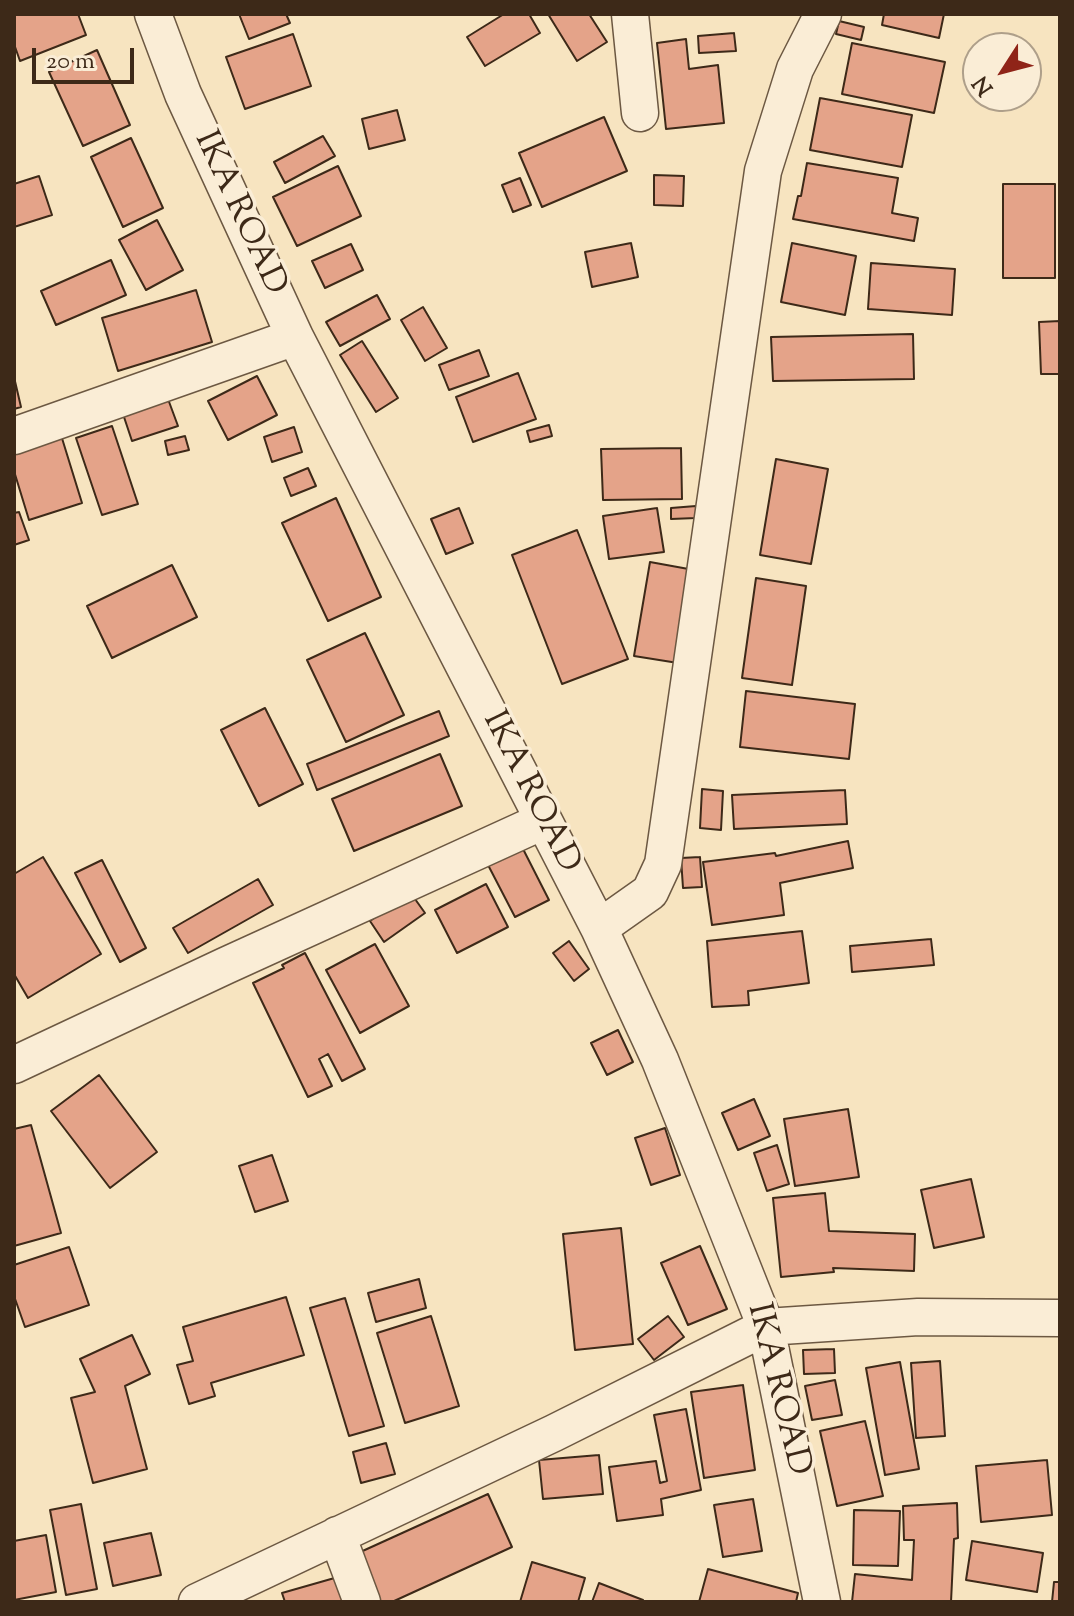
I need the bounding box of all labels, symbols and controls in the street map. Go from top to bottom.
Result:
scale bar [36,32,138,82]
north arrow [962,32,1042,112]
text: 20 m [46,45,95,79]
text: N [966,68,1002,101]
street label: IKA ROAD [182,126,294,302]
street label: IKA ROAD [471,705,587,881]
street label: IKA ROAD [735,1300,817,1480]

